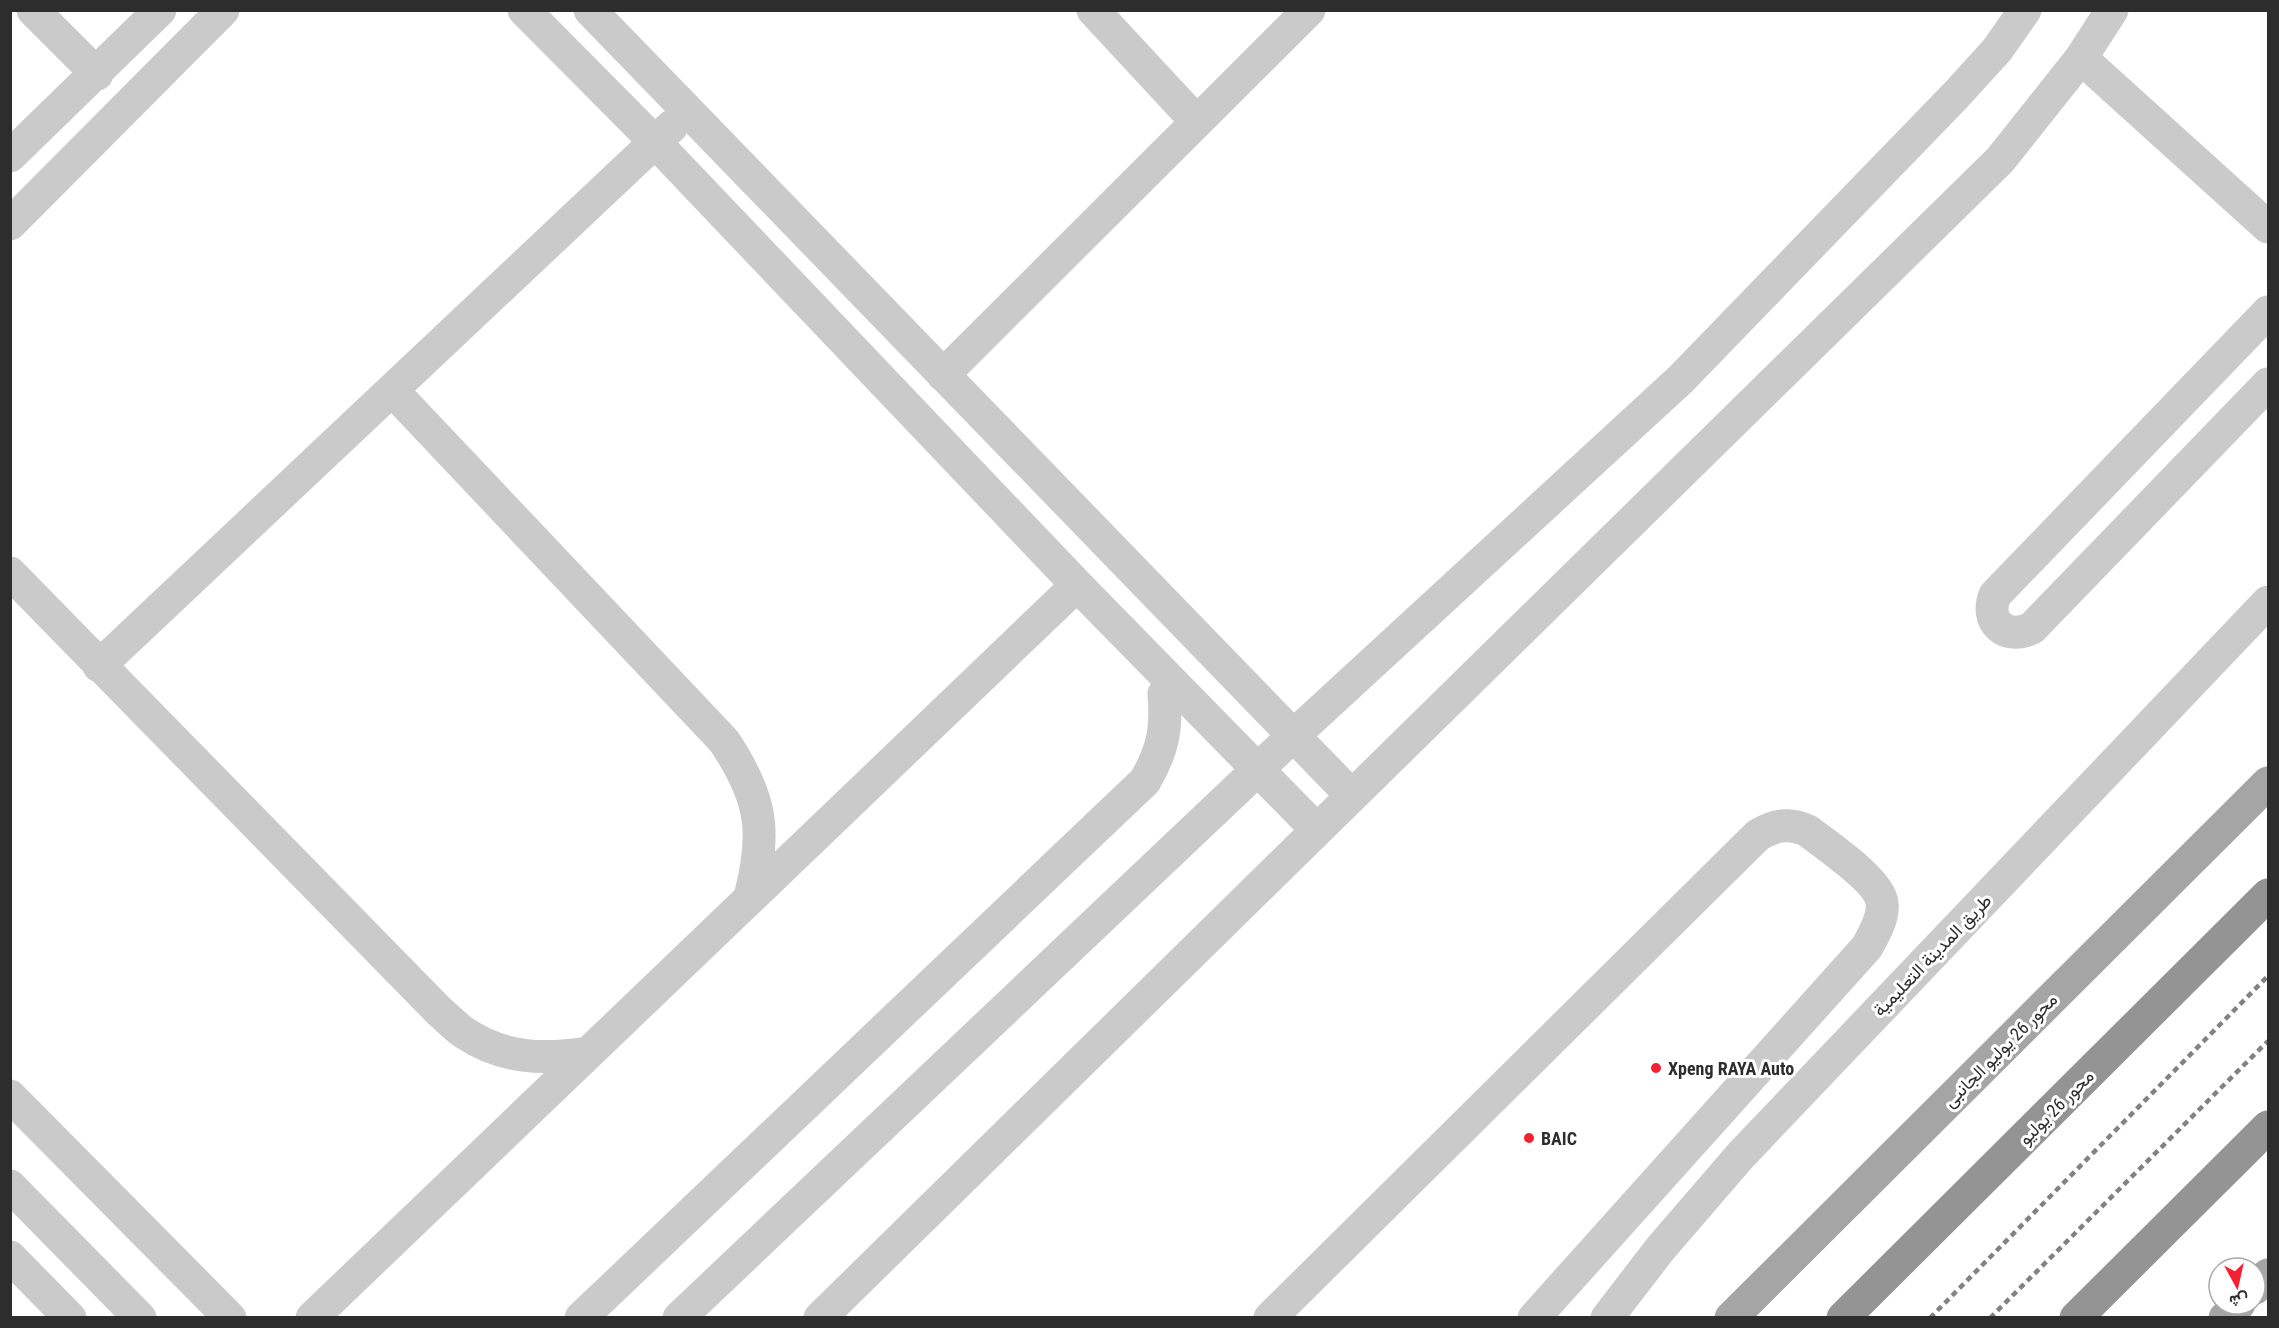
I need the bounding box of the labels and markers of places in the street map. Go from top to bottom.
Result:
place label: Xpeng RAYA Auto [1668,1058,1794,1079]
marker: Xpeng RAYA Auto [1649,1061,1663,1075]
place label: BAIC [1541,1128,1577,1149]
marker: BAIC [1522,1131,1536,1145]

